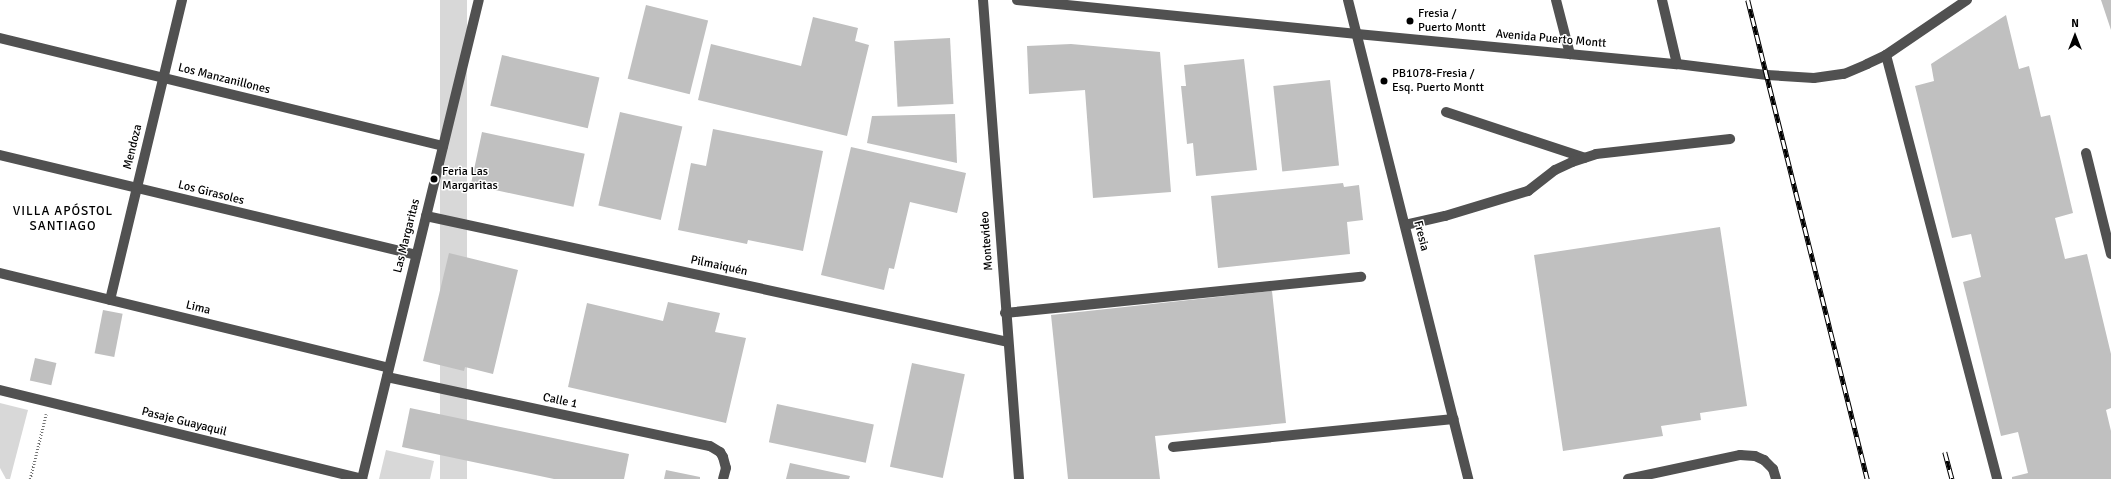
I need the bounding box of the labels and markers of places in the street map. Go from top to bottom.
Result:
place label: Fresia / Puerto Montt [1418,7,1486,35]
marker: Fresia / Puerto Montt [1405,16,1415,26]
place label: PB1078-Fresia / Esq. Puerto Montt [1392,67,1484,95]
marker: PB1078-Fresia / Esq. Puerto Montt [1379,76,1389,86]
place label: Feria Las Margaritas [442,165,498,193]
marker: Feria Las Margaritas [429,174,439,184]

